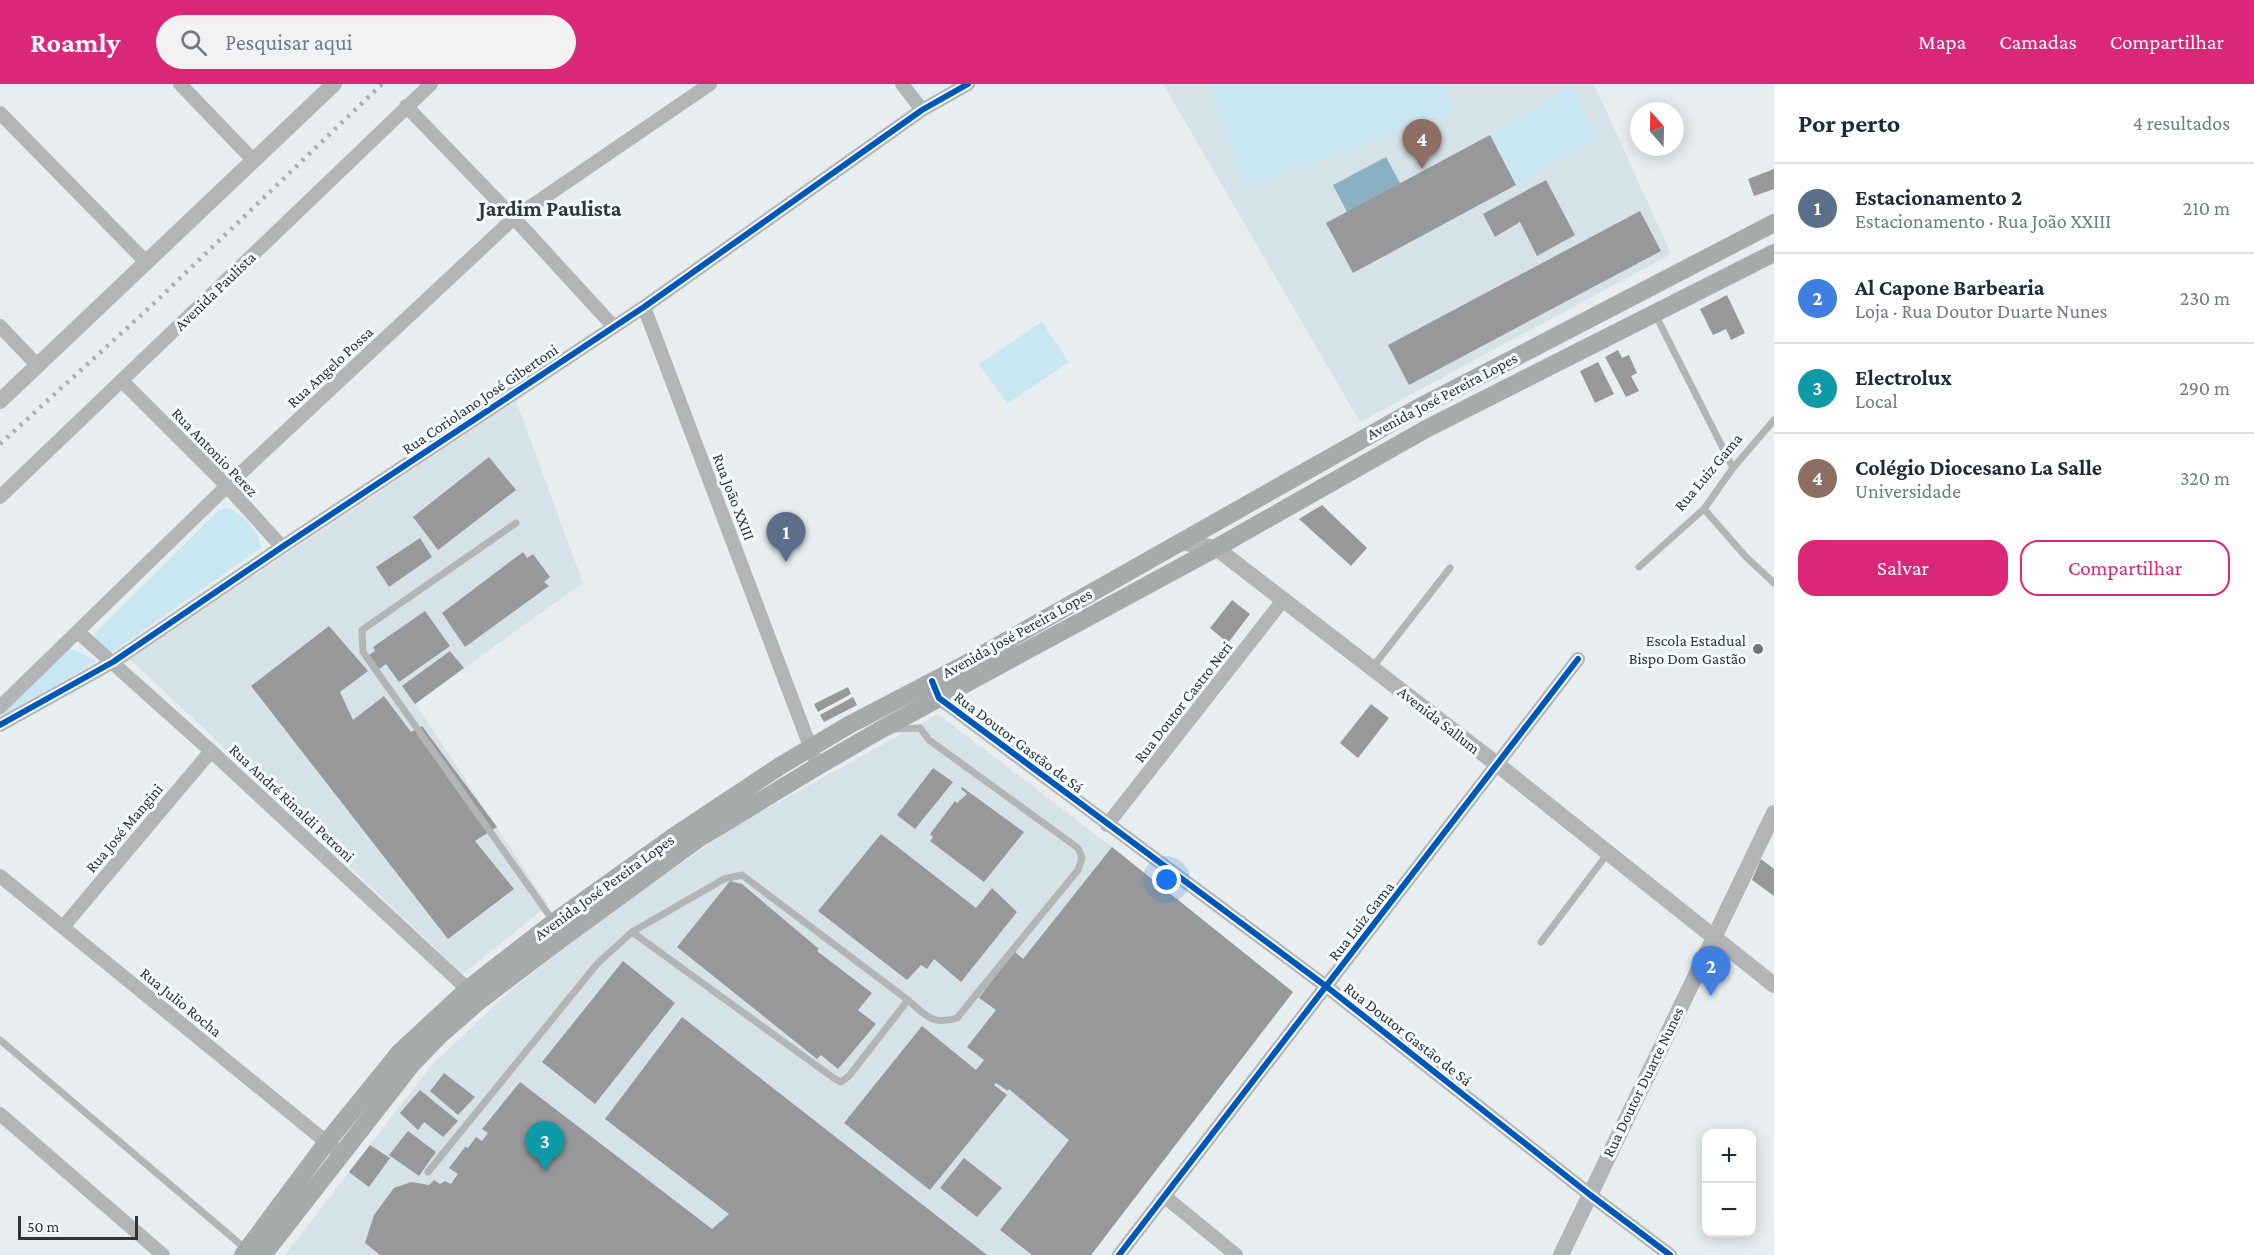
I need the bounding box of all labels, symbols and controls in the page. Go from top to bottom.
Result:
search box [156,15,576,69]
icon: search [177,26,210,59]
text: Roamly [30,27,120,58]
text: Pesquisar aqui [225,30,353,55]
text: Mapa [1918,30,1966,54]
text: Camadas [1999,30,2077,54]
text: Compartilhar [2110,30,2224,54]
north arrow [1630,102,1684,156]
text: Por perto [1798,109,1900,138]
text: 4 resultados [2133,112,2230,134]
pin: 4 [1402,120,1442,169]
text: Estacionamento 2 [1855,185,2022,210]
district label: Jardim Paulista [477,196,622,221]
text: 1 [1814,197,1821,219]
text: 210 m [2183,197,2230,219]
text: Estacionamento · Rua João XXIII [1855,210,2111,232]
street label: Avenida Paulista [171,248,259,334]
text: Al Capone Barbearia [1855,275,2045,300]
text: 2 [1812,287,1823,309]
text: 230 m [2180,287,2230,309]
text: Loja · Rua Doutor Duarte Nunes [1855,300,2107,322]
street label: Rua Angelo Possa [284,323,377,412]
street label: Rua Coriolano José Gibertoni [399,341,562,458]
street label: Avenida José Pereira Lopes [1364,349,1521,444]
text: Electrolux [1855,365,1952,390]
text: 3 [1813,377,1822,399]
text: 290 m [2179,377,2230,399]
text: Local [1855,390,1898,412]
street label: Rua Antonio Perez [169,404,262,500]
street label: Rua Luiz Gama [1671,429,1746,514]
street label: Rua João XXIII [709,451,758,543]
text: Colégio Diocesano La Salle [1855,455,2102,480]
text: 4 [1812,467,1823,489]
text: 320 m [2180,467,2230,489]
text: Universidade [1855,480,1961,502]
pin: 1 [766,512,806,562]
button: Salvar [1798,540,2008,596]
button: Compartilhar [2020,540,2230,596]
street label: Avenida José Pereira Lopes [939,585,1095,682]
place label: Escola Estadual Bispo Dom Gastão [1629,632,1746,668]
street label: Rua Doutor Castro Neri [1131,638,1235,766]
marker: Escola Estadual Bispo Dom Gastão [1751,642,1765,656]
street label: Avenida Sallum [1395,683,1483,757]
street label: Rua Doutor Gastão de Sá [951,688,1087,796]
street label: Rua André Rinaldi Petroni [226,741,358,865]
street label: Rua José Mangini [82,780,167,876]
street label: Avenida José Pereira Lopes [531,831,678,944]
your location [1152,865,1181,894]
street label: Rua Luiz Gama [1325,878,1398,964]
pin: 2 [1692,946,1730,996]
street label: Rua Julio Rocha [136,964,225,1041]
street label: Rua Doutor Gastão de Sá [1341,979,1476,1089]
street label: Rua Doutor Duarte Nunes [1599,1004,1687,1160]
pin: 3 [526,1122,564,1171]
map controls [1702,1129,1756,1237]
button: + [1702,1129,1756,1183]
button: − [1702,1183,1756,1237]
scale bar [18,1213,138,1240]
text: 50 m [27,1218,59,1235]

